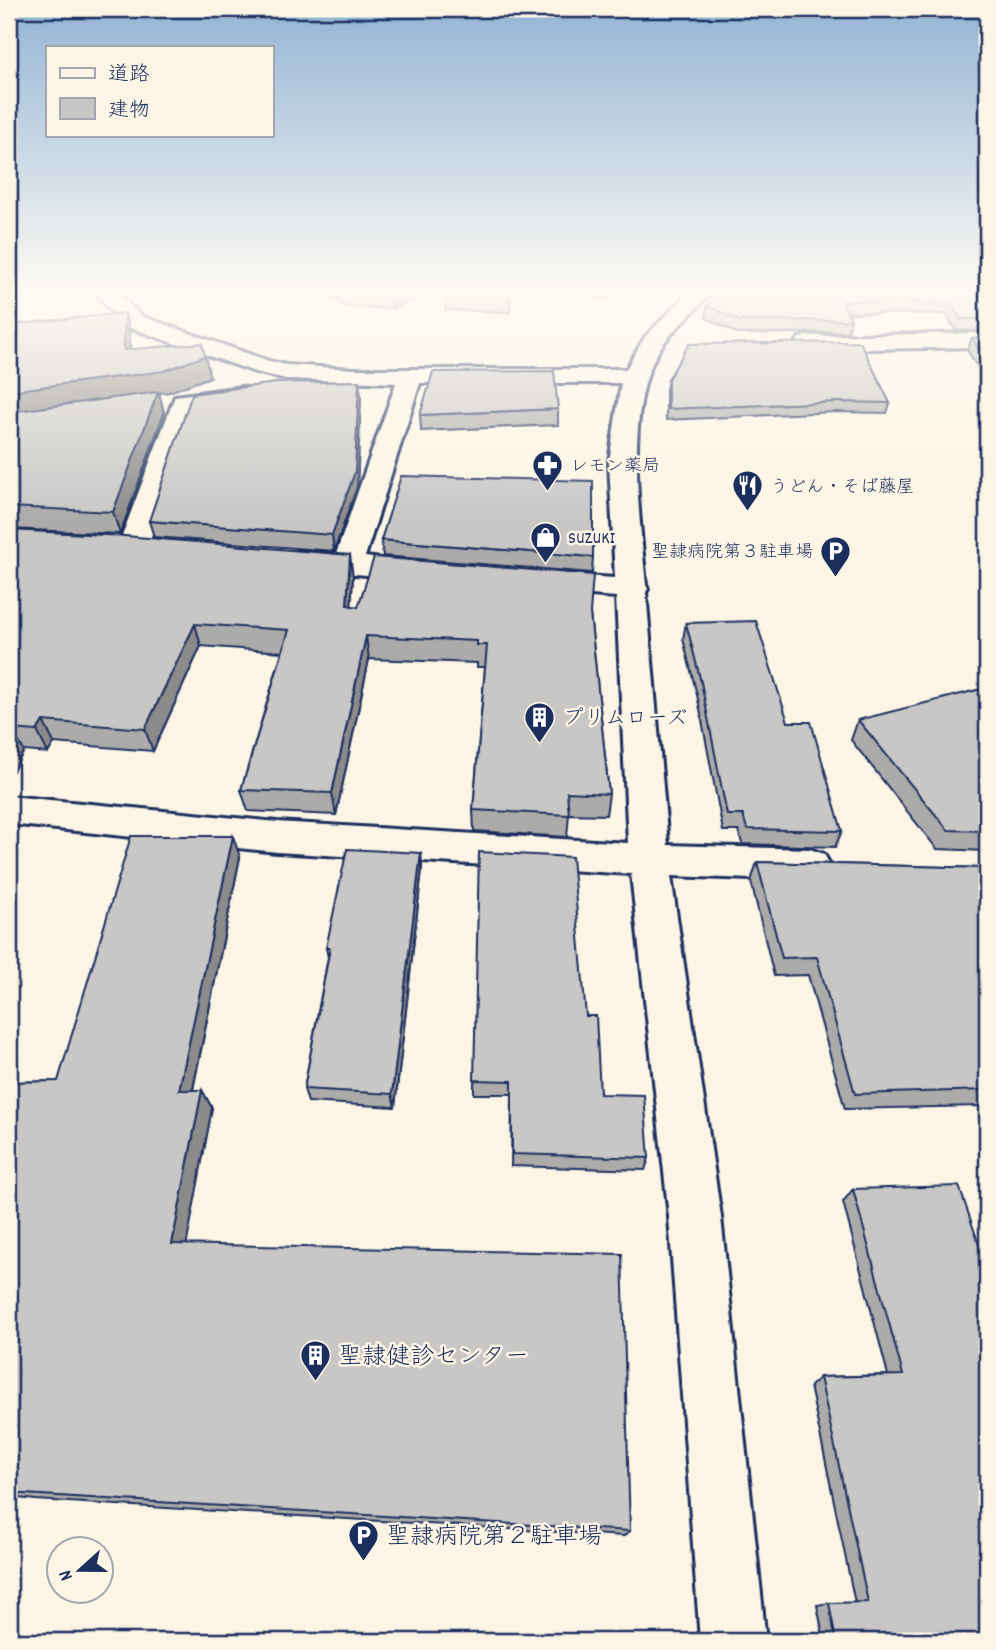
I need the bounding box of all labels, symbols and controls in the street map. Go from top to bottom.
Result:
legend [46,46,273,136]
text: 道路 [108,61,150,91]
text: 建物 [108,97,150,127]
pharmacy icon: レモン薬局 [530,448,564,492]
place label: レモン薬局 [570,455,660,480]
restaurant icon: うどん・そば藤屋 [730,469,764,513]
place label: うどん・そば藤屋 [770,476,914,501]
shop icon: SUZUKI [528,520,562,564]
place label: SUZUKI [568,527,616,552]
parking icon: 聖隷病院第３駐車場 [819,534,853,578]
place label: 聖隷病院第３駐車場 [651,541,813,566]
building icon: プリムローズ [523,700,557,744]
place label: プリムローズ [563,705,687,735]
building icon: 聖隷健診センター [298,1338,332,1382]
place label: 聖隷健診センター [338,1341,529,1375]
parking icon: 聖隷病院第２駐車場 [346,1518,380,1562]
place label: 聖隷病院第２駐車場 [386,1521,602,1555]
north arrow [46,1534,116,1604]
text: N [53,1566,82,1584]

